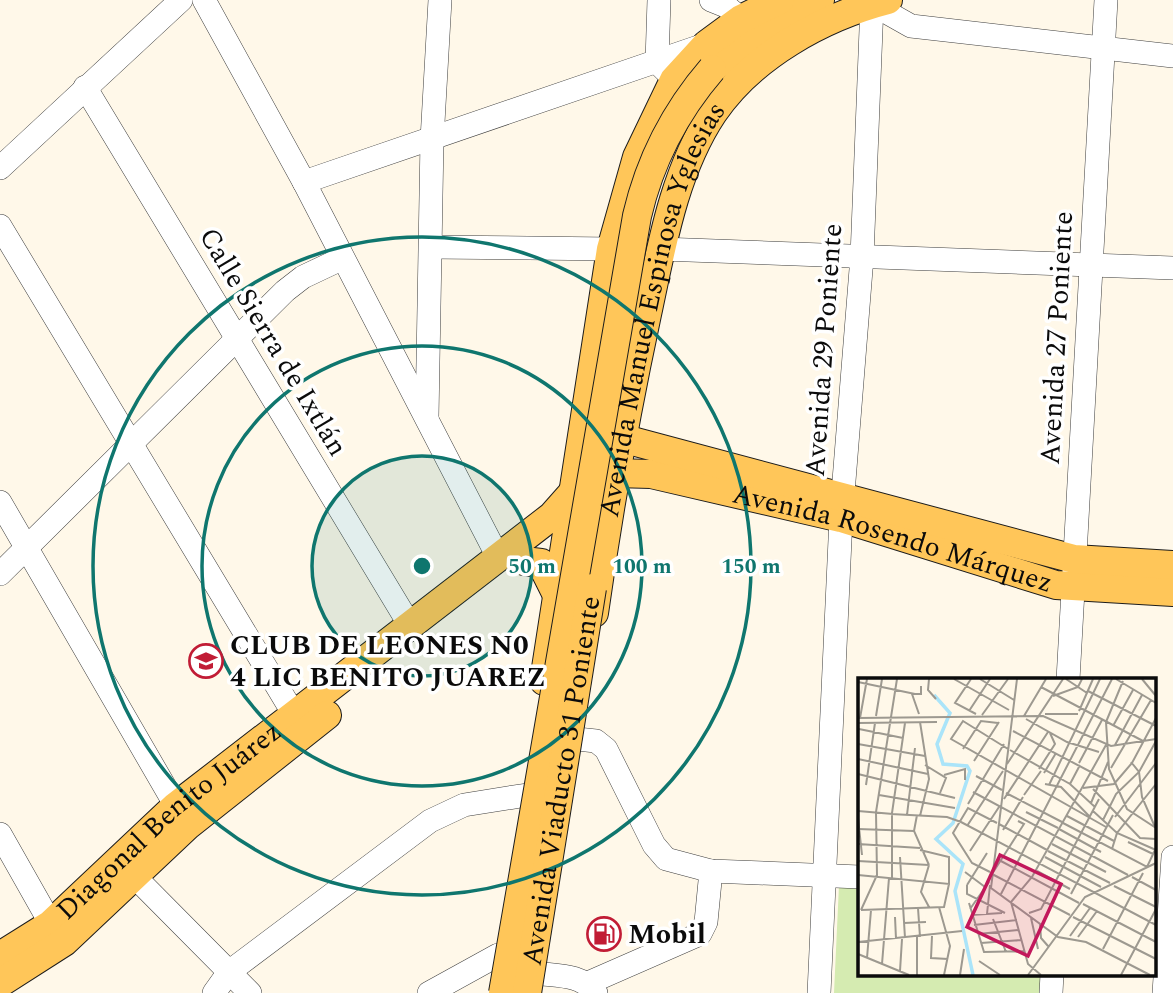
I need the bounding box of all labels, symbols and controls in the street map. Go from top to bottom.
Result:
street label: Avenida Manuel Espinosa Yglesias [587,92,736,521]
street label: Avenida 27 Poniente [1029,210,1085,466]
street label: Calle Sierra de Ixtlán [188,219,358,465]
street label: Avenida 29 Poniente [794,222,854,478]
street label: Avenida Rosendo Márquez [728,472,1058,604]
text: 50 m [508,551,556,583]
text: 100 m [612,551,672,583]
text: 150 m [721,551,781,583]
centre of rings [410,554,434,578]
street label: Avenida Viaducto 31 Poniente [510,593,612,969]
place label: CLUB DE LEONES N0 4 LIC BENITO JUAREZ [230,624,546,699]
school or university icon: CLUB DE LEONES N0 4 LIC BENITO JUAREZ [187,642,225,680]
inset map [858,678,1156,976]
street label: Diagonal Benito Juárez [46,711,291,930]
place label: Mobil [628,913,706,956]
fuel station icon: Mobil [585,915,623,953]

